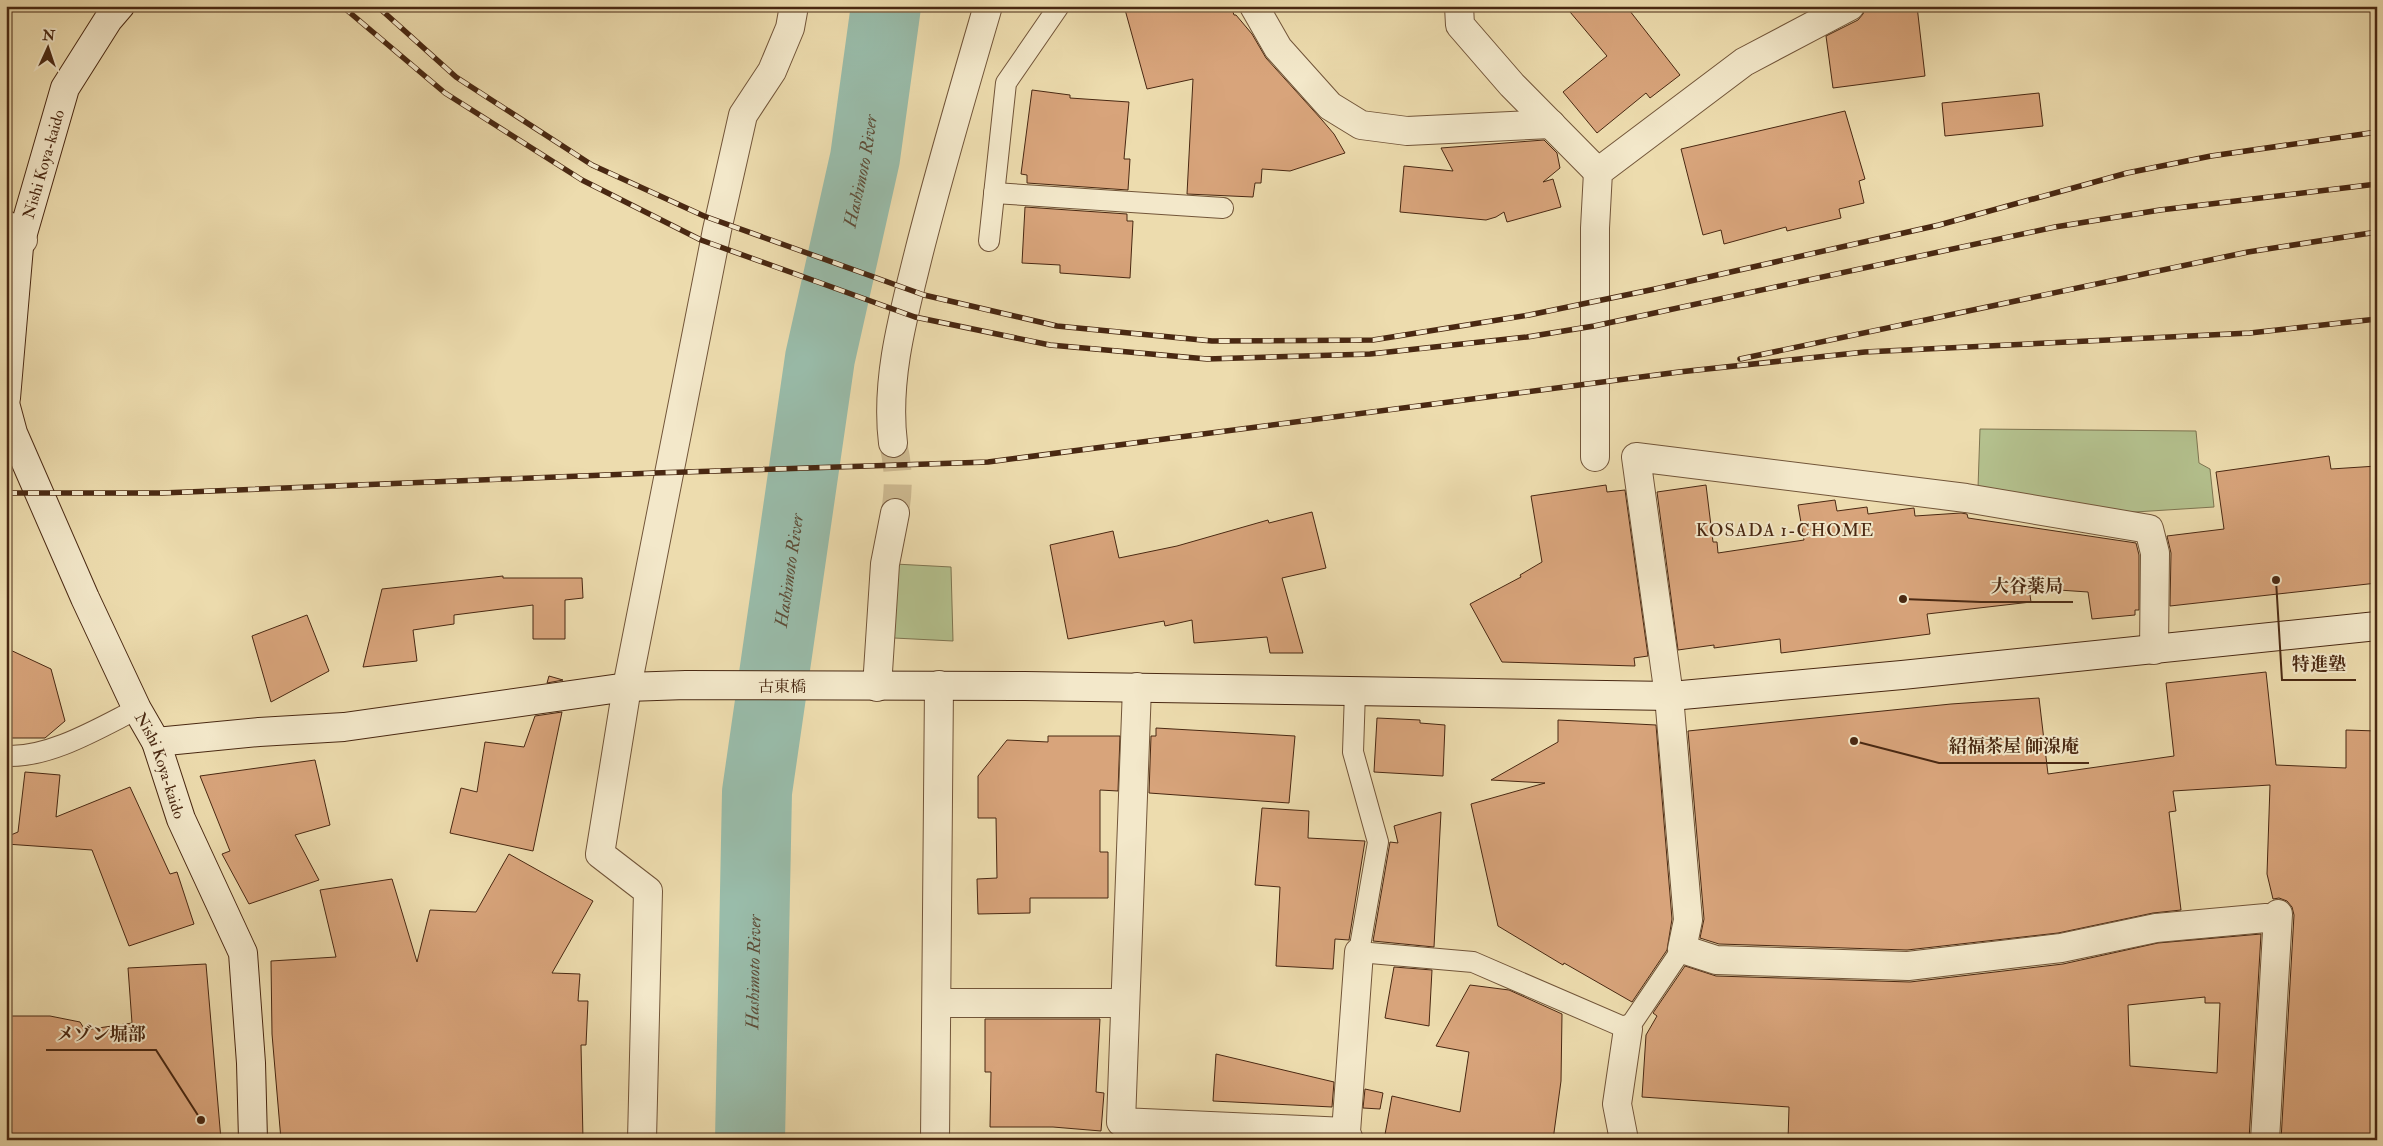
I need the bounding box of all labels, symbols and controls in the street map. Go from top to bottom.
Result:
north arrow [22,22,72,72]
text: N [41,27,56,44]
street label: Nishi Koya-kaido [19,107,69,221]
water label: Hashimoto River [838,112,883,231]
water label: Hashimoto River [770,511,809,630]
district label: KOSADA 1-CHOME [1696,519,1874,542]
callout: 大谷薬局 [1981,569,2073,602]
text: 大谷薬局 [1991,575,2063,598]
callout: 特進塾 [2282,647,2356,680]
text: 特進塾 [2292,653,2346,676]
street label: 古東橋 [758,677,806,697]
street label: Nishi Koya-kaido [130,709,189,822]
callout: 紹福茶屋 師湶庵 [1939,730,2089,763]
text: 紹福茶屋 師湶庵 [1949,735,2079,758]
water label: Hashimoto River [741,913,767,1031]
callout: メゾン堀部 [46,1017,156,1050]
text: メゾン堀部 [56,1023,146,1046]

